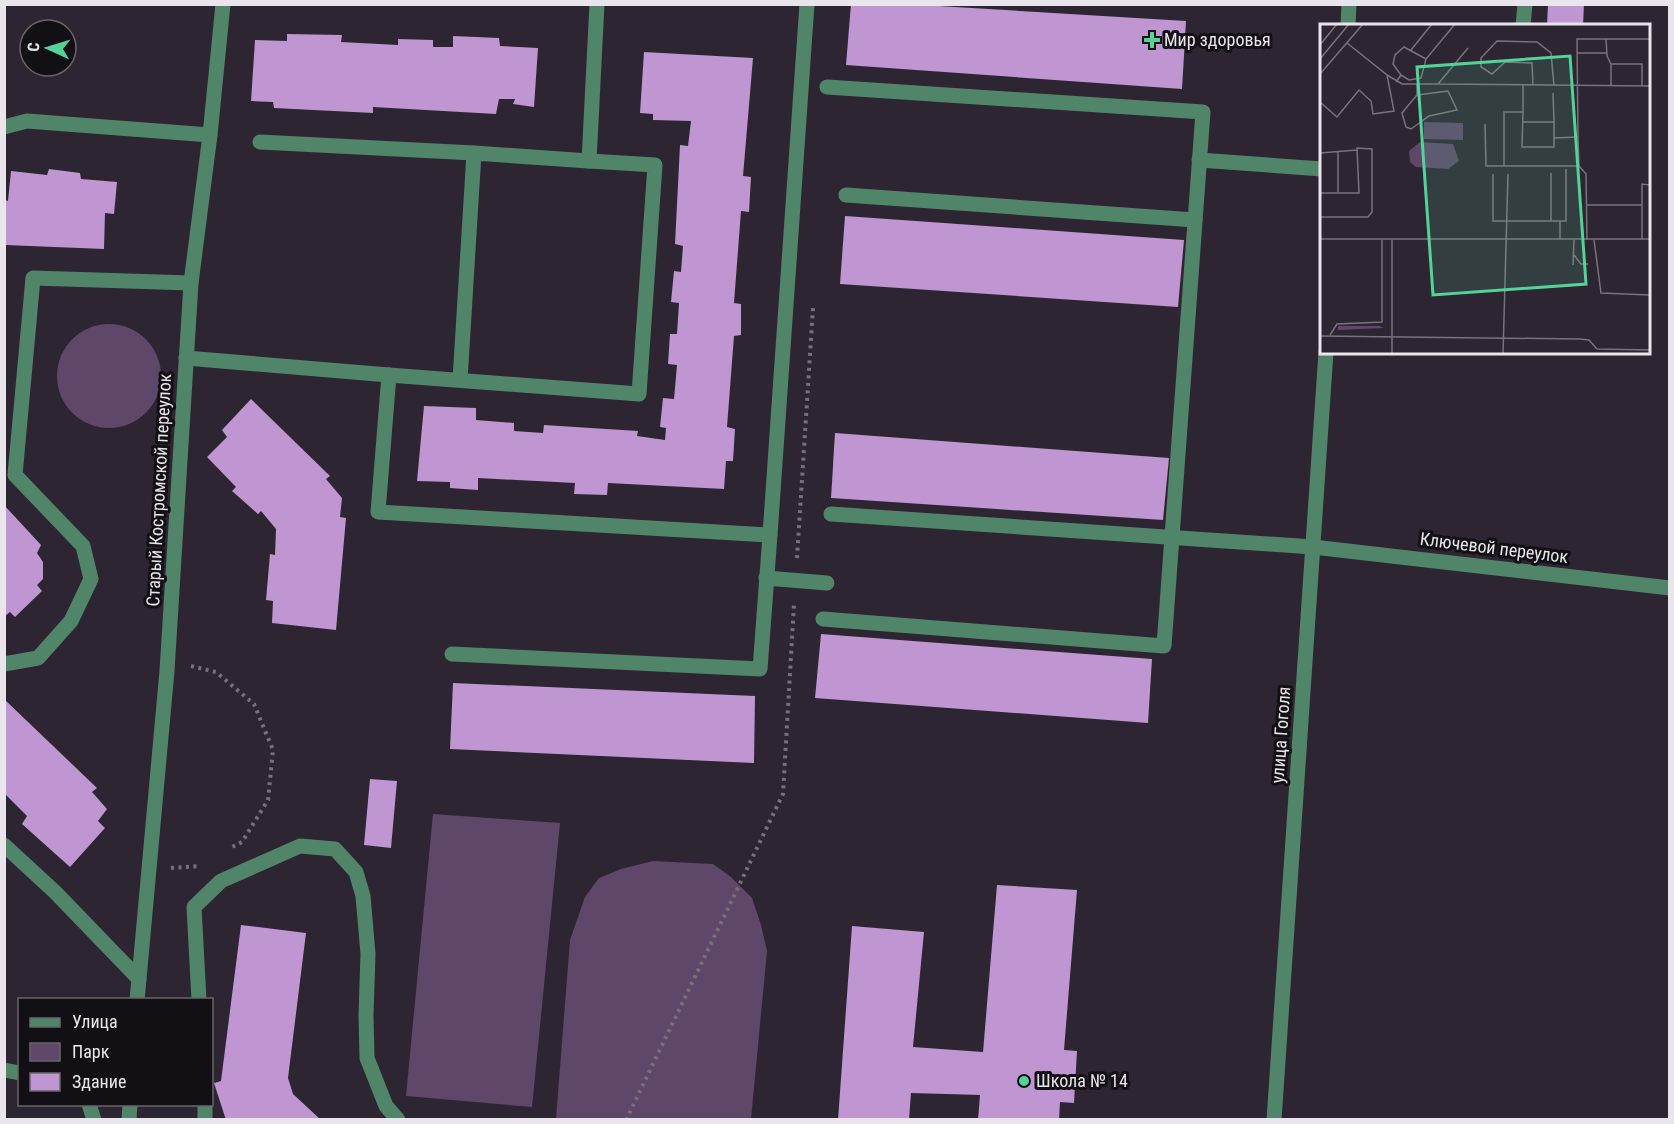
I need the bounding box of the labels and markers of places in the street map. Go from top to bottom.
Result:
place label: Мир здоровья [1164,29,1271,50]
marker: Мир здоровья [1145,33,1159,47]
place label: Школа № 14 [1036,1070,1128,1091]
marker: Школа № 14 [1017,1074,1031,1088]

